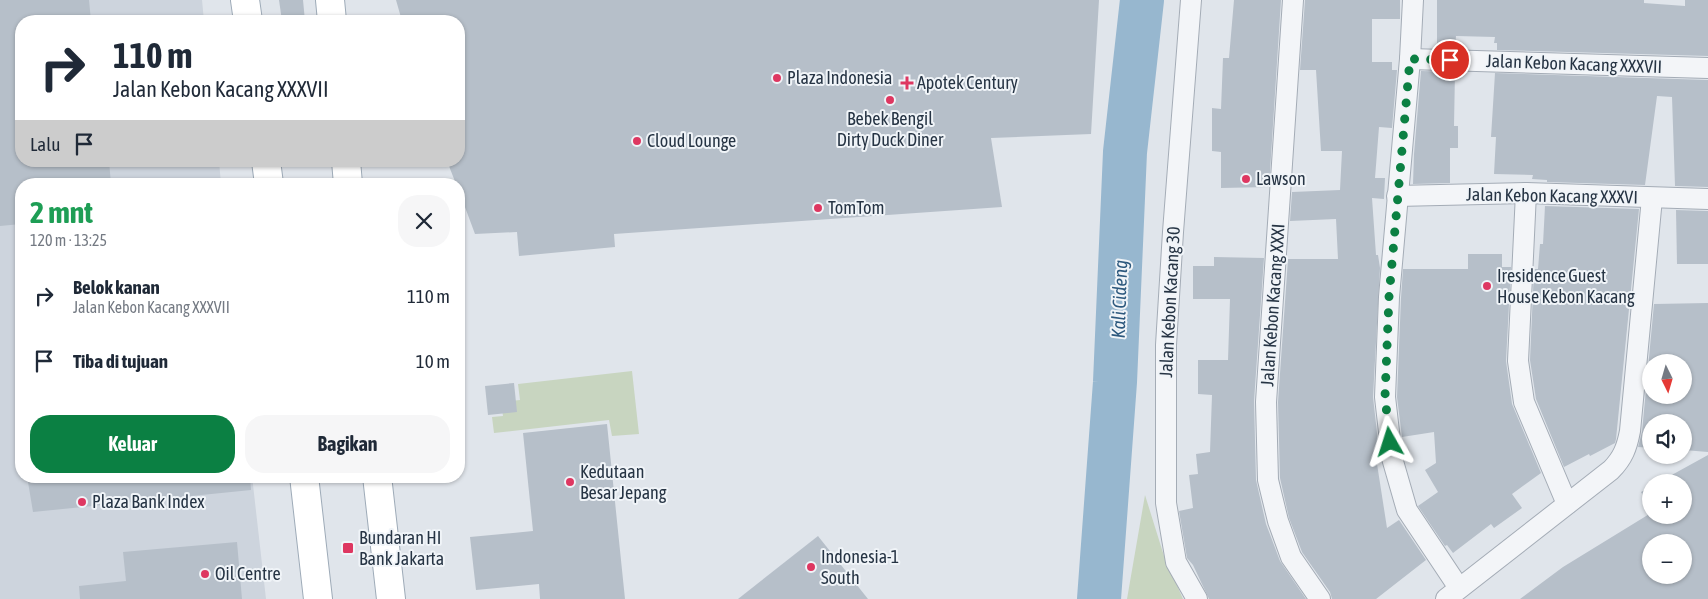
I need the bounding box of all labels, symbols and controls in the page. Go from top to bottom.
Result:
icon: right [30,35,95,100]
text: 110 m [113,35,192,75]
pin [1429,39,1471,81]
icon: arrive [1436,46,1464,74]
street label: Jalan Kebon Kacang XXXVII [1486,50,1663,77]
place label: Plaza Indonesia [787,67,892,88]
marker: Plaza Indonesia [771,72,783,84]
place label: Apotek Century [917,72,1018,93]
text: Jalan Kebon Kacang XXXVII [113,76,329,102]
marker: Apotek Century [901,77,913,89]
marker: Bebek Bengil Dirty Duck Diner [884,94,896,106]
place label: Bebek Bengil Dirty Duck Diner [837,108,944,150]
icon: arrive [70,130,98,158]
place label: Cloud Lounge [647,130,736,151]
text: Lalu [30,133,60,155]
marker: Cloud Lounge [631,135,643,147]
place label: Lawson [1256,168,1306,189]
marker: Lawson [1240,173,1252,185]
street label: Jalan Kebon Kacang XXXVI [1466,184,1638,207]
text: 2 mnt [30,195,93,229]
button: close [398,195,450,247]
place label: TomTom [828,197,884,218]
marker: TomTom [812,202,824,214]
street label: Jalan Kebon Kacang XXXI [1256,223,1289,387]
street label: Jalan Kebon Kacang 30 [1155,226,1184,378]
text: 120 m · 13:25 [30,231,107,249]
water label: Kali Cideng [1107,259,1131,339]
place label: Iresidence Guest House Kebon Kacang [1497,265,1635,307]
text: Belok kanan [73,276,160,298]
marker: Iresidence Guest House Kebon Kacang [1481,280,1493,292]
icon: right [30,282,58,310]
text: 110 m [407,285,450,307]
text: Jalan Kebon Kacang XXXVII [73,298,230,316]
icon: arrive [30,347,58,375]
text: Tiba di tujuan [73,350,168,372]
text: 10 m [416,350,450,372]
north arrow [1642,354,1692,404]
map controls [1642,354,1692,584]
button: sound [1642,414,1692,464]
button: Keluar [30,415,235,473]
button: Bagikan [245,415,450,473]
position arrow [1363,415,1415,467]
place label: Kedutaan Besar Jepang [580,461,667,503]
button: + [1642,474,1692,524]
marker: Kedutaan Besar Jepang [564,476,576,488]
place label: Plaza Bank Index [92,491,204,512]
marker: Plaza Bank Index [76,496,88,508]
place label: Bundaran HI Bank Jakarta [359,527,444,569]
button: − [1642,534,1692,584]
marker: Bundaran HI Bank Jakarta [341,541,355,555]
place label: Indonesia-1 South [821,546,899,588]
marker: Indonesia-1 South [805,561,817,573]
place label: Oil Centre [215,563,281,584]
marker: Oil Centre [199,568,211,580]

